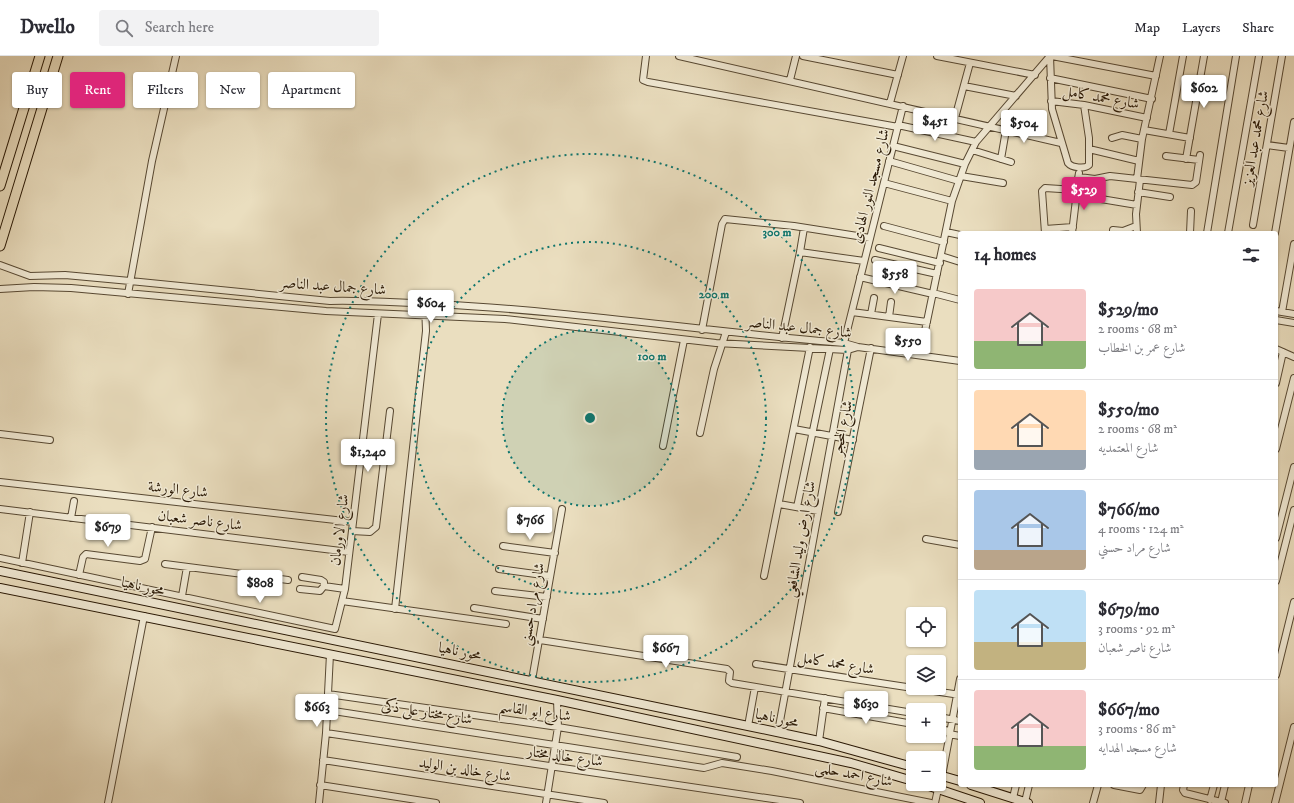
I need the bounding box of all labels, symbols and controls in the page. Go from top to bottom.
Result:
search box [99,10,379,46]
text: Dwello [20,16,75,39]
icon: search [113,17,135,39]
text: Search here [145,18,214,37]
text: Map [1134,19,1160,37]
text: Layers [1182,19,1220,37]
text: Share [1242,19,1274,37]
chip: Buy [12,72,62,108]
chip: Rent [70,72,125,108]
chip: Filters [133,72,198,108]
chip: New [206,72,260,108]
chip: Apartment [268,72,355,108]
pin: $602 [1180,75,1228,109]
text: $602 [1190,80,1218,96]
street label: شارع محمد كامل [1061,81,1141,117]
street label: شارع محمد عبد العزيز [1237,89,1276,190]
pin: $451 [911,108,959,142]
pin: $504 [1000,110,1048,144]
text: $451 [922,113,948,129]
text: $504 [1010,115,1038,131]
street label: شارع مسجد النور الهادى [847,127,897,246]
pin: $529 [1060,177,1108,211]
text: $529 [1071,182,1097,198]
text: 300 m [763,225,791,240]
text: 14 homes [974,244,1036,266]
icon: filters [1240,244,1262,266]
pin: $558 [871,261,919,295]
text: $558 [882,266,908,282]
street label: شارع جمال عبد الناصر [277,273,387,303]
text: 200 m [699,287,729,302]
pin: $604 [407,290,455,324]
text: $604 [417,295,445,311]
text: $529/mo [1098,299,1158,321]
icon: home [1006,305,1054,353]
street label: شارع جمال عبد الناصر [743,312,853,345]
text: 2 rooms · 68 m² [1098,321,1177,337]
pin: $550 [884,328,932,362]
text: $550 [894,333,922,349]
text: شارع عمر بن الخطاب [1098,340,1185,356]
text: 100 m [638,349,666,364]
street label: شارع المحجر [827,399,860,460]
text: $550/mo [1098,399,1159,421]
icon: home [1006,406,1054,454]
centre of rings [583,411,597,425]
text: 2 rooms · 68 m² [1098,421,1177,437]
pin: $1,240 [335,439,401,473]
text: شارع المعتمديه [1098,440,1158,456]
text: $1,240 [350,444,386,460]
street label: شارع الورشة [147,477,209,505]
street label: شارع ارض وليد الشافعي [781,479,824,600]
street label: شارع الاورمان [326,493,356,567]
text: $766/mo [1098,499,1159,521]
street label: شارع ناصر شعبان [156,506,243,538]
icon: home [1006,506,1054,554]
pin: $766 [506,507,554,541]
text: $766 [516,512,544,528]
pin: $679 [84,514,132,548]
text: $679 [94,519,122,535]
text: 4 rooms · 124 m² [1098,521,1184,537]
text: شارع مراد حسني [1098,540,1171,556]
street label: شارع مراد حسني [516,561,553,648]
pin: $808 [236,570,284,604]
street label: محور ناهيا [120,573,166,600]
text: $808 [246,575,274,591]
text: $679/mo [1098,599,1159,621]
icon: home [1006,606,1054,654]
map controls [906,607,946,791]
button: locate [906,607,946,647]
text: 3 rooms · 92 m² [1098,621,1175,637]
pin: $667 [642,635,690,669]
street label: محور ناهيا [437,638,483,665]
text: $667 [652,640,680,656]
text: شارع ناصر شعبان [1098,640,1171,656]
street label: شارع محمد كامل [796,648,876,682]
button: layers [906,655,946,695]
pin: $630 [842,691,890,725]
pin: $663 [293,694,341,728]
street label: شارع مختار على ذكى [379,695,474,732]
text: $630 [853,696,879,712]
street label: شارع ابو القاسم [497,697,572,731]
text: $663 [304,699,330,715]
text: $667/mo [1098,699,1159,721]
button: + [906,703,946,743]
street label: محور ناهيا [754,705,800,732]
icon: home [1006,706,1054,754]
text: 3 rooms · 86 m² [1098,721,1176,737]
text: شارع مسجد الهدايه [1098,740,1177,756]
street label: شارع خالد مختار [523,741,604,774]
button: − [906,751,946,791]
street label: شارع خالد بن الوليد [417,753,512,789]
street label: شارع احمد حلمى [813,758,894,794]

